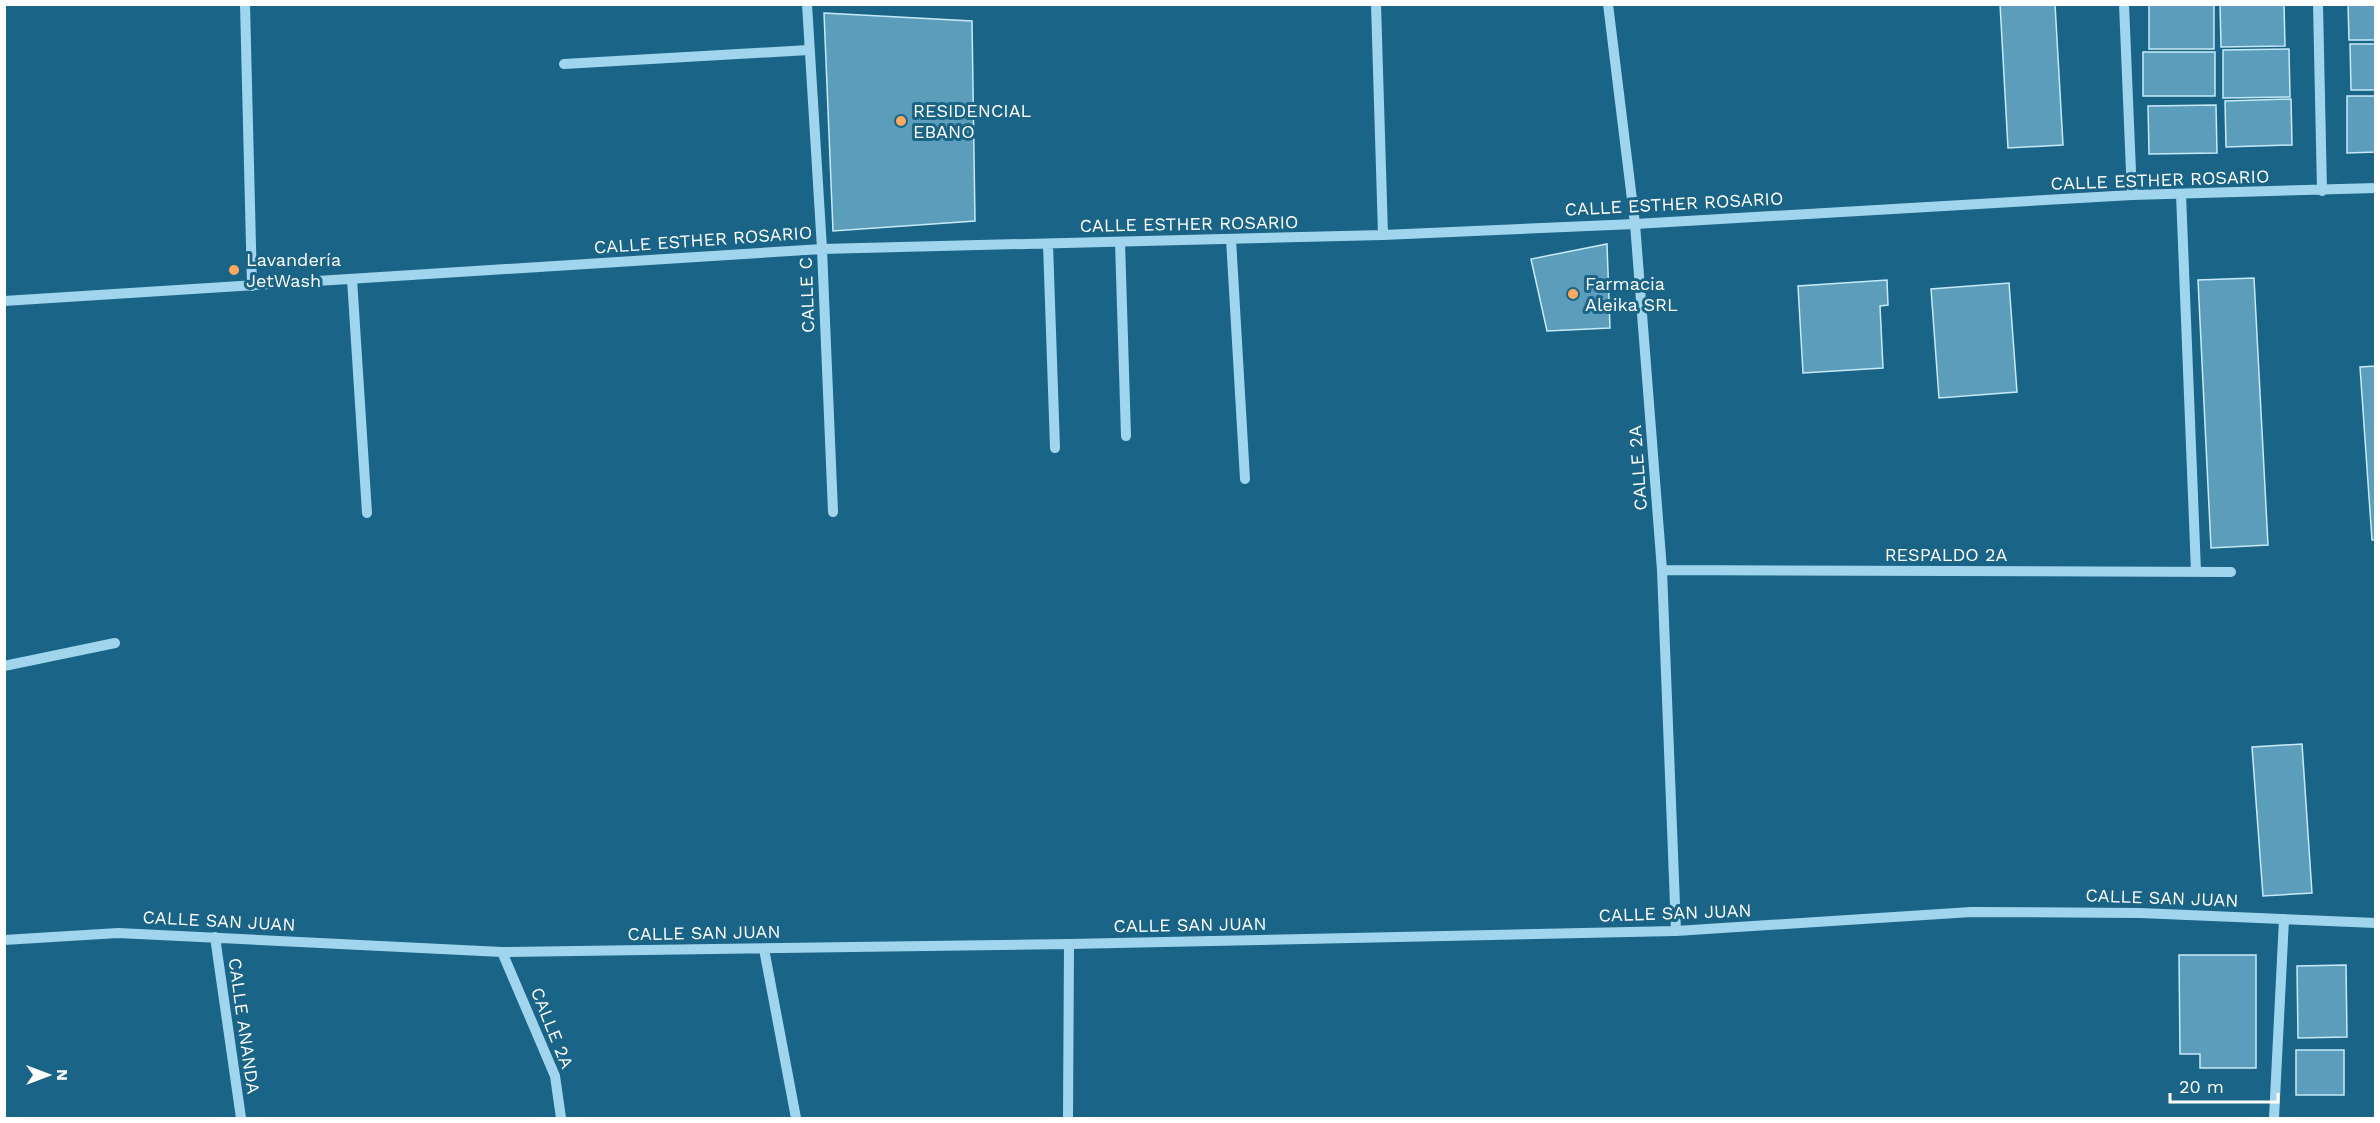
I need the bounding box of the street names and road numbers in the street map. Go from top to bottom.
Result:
street label: CALLE ESTHER ROSARIO [2050,165,2270,194]
street label: CALLE ESTHER ROSARIO [1564,187,1784,220]
street label: CALLE ESTHER ROSARIO [1079,211,1299,236]
street label: CALLE ESTHER ROSARIO [593,221,813,258]
street label: CALLE C [795,257,818,333]
street label: CALLE 2A [1624,424,1651,512]
street label: RESPALDO 2A [1885,544,2007,565]
street label: CALLE SAN JUAN [2085,884,2239,911]
street label: CALLE SAN JUAN [1598,899,1752,926]
street label: CALLE SAN JUAN [142,906,296,935]
street label: CALLE SAN JUAN [1113,913,1267,936]
street label: CALLE SAN JUAN [627,921,781,944]
street label: CALLE ANANDA [225,956,264,1095]
street label: CALLE 2A [527,984,578,1072]

